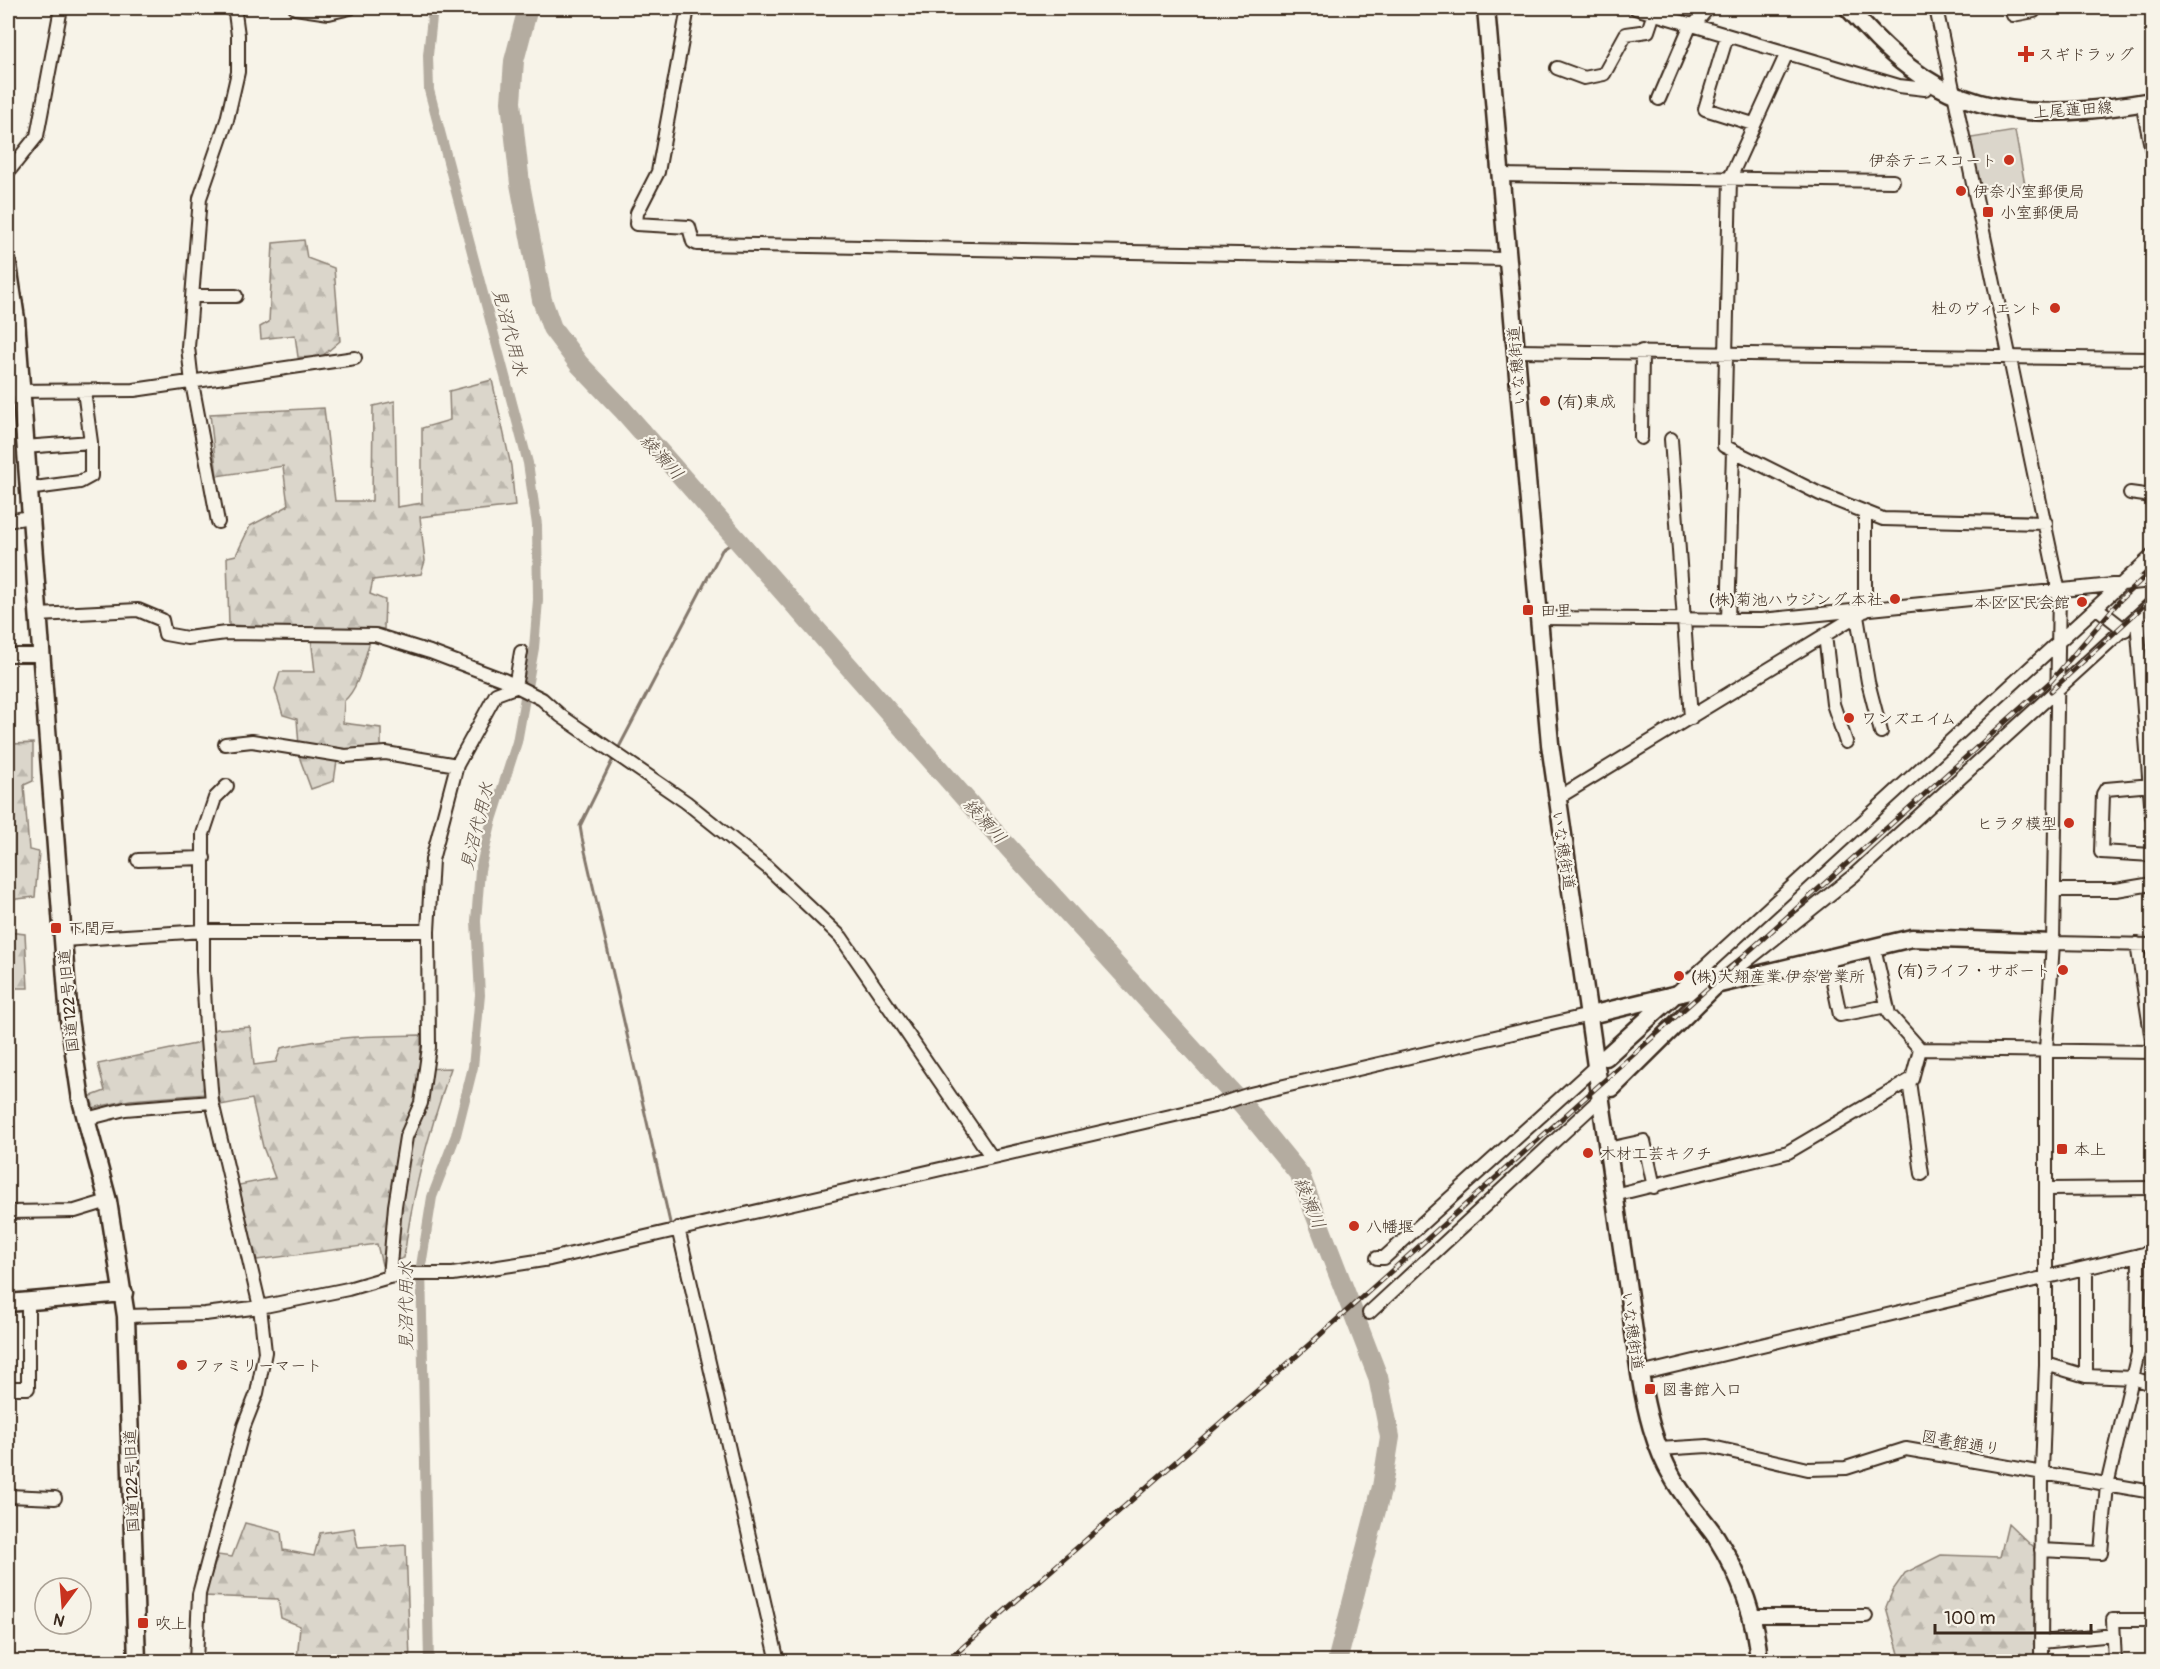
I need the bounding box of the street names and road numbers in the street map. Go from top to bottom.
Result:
street label: 上尾蓮田線 [2032,97,2114,123]
street label: いな穂街道 [1504,325,1530,407]
street label: いな穂街道 [1547,809,1579,891]
street label: 国道122号旧道 [54,948,83,1054]
street label: いな穂街道 [1617,1290,1647,1372]
street label: 図書館通り [1920,1426,2002,1460]
street label: 国道122号旧道 [120,1429,144,1533]

